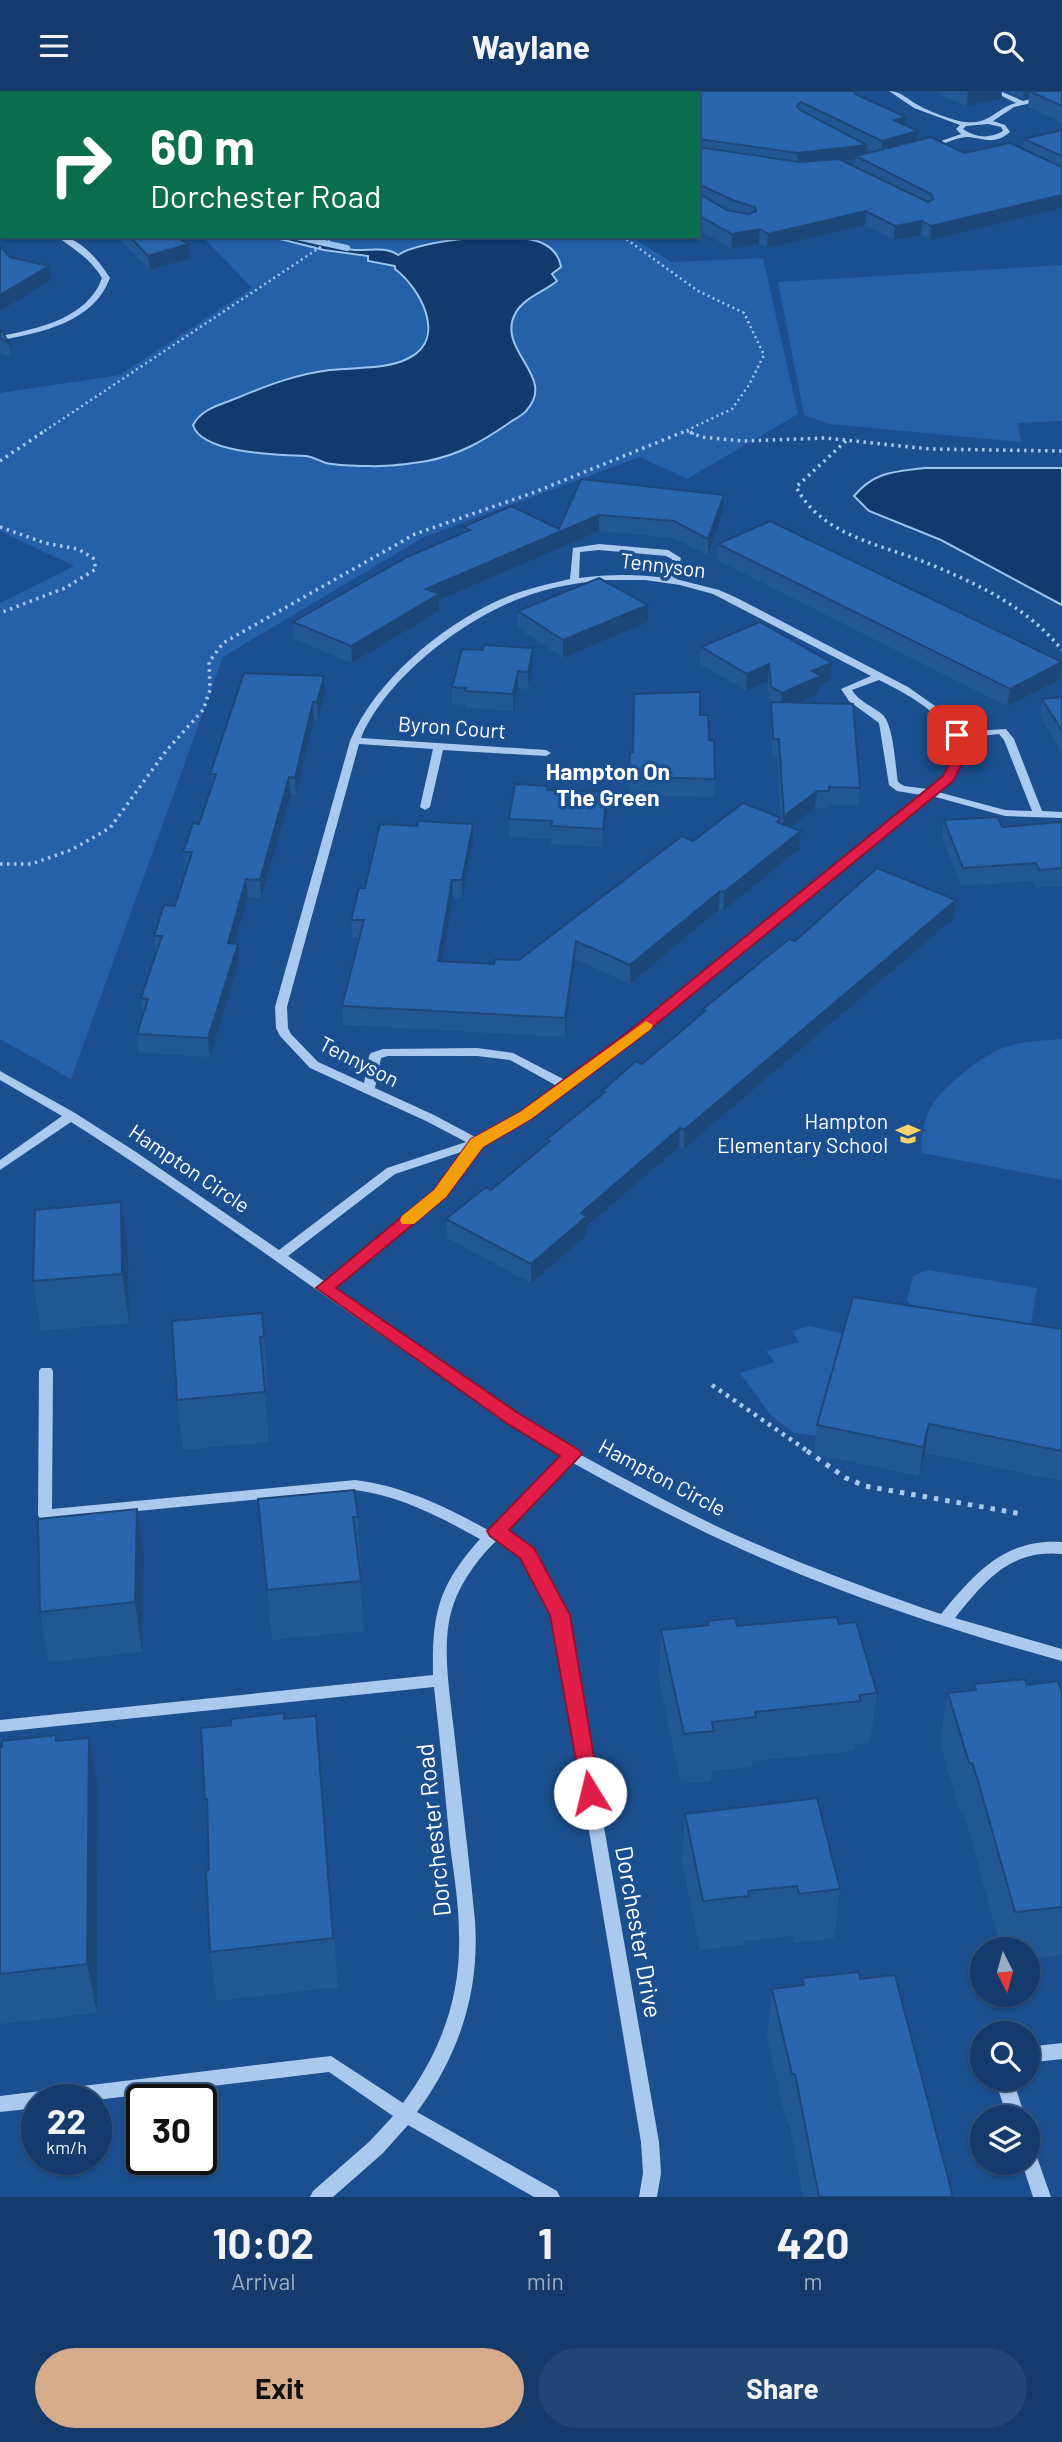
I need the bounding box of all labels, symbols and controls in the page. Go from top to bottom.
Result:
icon: menu [35,27,73,65]
text: Waylane [472,27,590,65]
icon: search [989,27,1027,65]
text: 60 m [150,116,255,175]
icon: right [35,119,126,210]
text: Dorchester Road [150,176,382,214]
street label: Tennyson [619,547,707,582]
pin [927,705,987,765]
street label: Byron Court [397,710,507,743]
icon: arrive [938,716,976,754]
district label: Hampton On The Green [546,757,670,811]
street label: Tennyson [316,1030,404,1091]
place label: Hampton Elementary School [717,1108,888,1157]
street label: Hampton Circle [125,1118,255,1217]
school or university icon: Hampton Elementary School [894,1120,922,1148]
street label: Hampton Circle [595,1433,731,1521]
street label: Dorchester Road [409,1742,456,1918]
position arrow [553,1756,627,1830]
street label: Dorchester Drive [610,1844,669,2020]
north arrow [970,1937,1040,2007]
map controls [970,1937,1040,2175]
button: search [970,2021,1040,2091]
speed limit sign: 30 [126,2084,217,2175]
text: 22 [47,2099,86,2141]
button: layers [970,2105,1040,2175]
text: km/h [46,2136,87,2158]
text: 10:02 [213,2217,314,2267]
text: 1 [538,2217,553,2267]
text: 420 [777,2217,849,2267]
text: Arrival [231,2267,295,2295]
text: min [527,2267,564,2295]
text: m [803,2267,823,2295]
button: Exit [35,2348,524,2428]
button: Share [538,2348,1027,2428]

